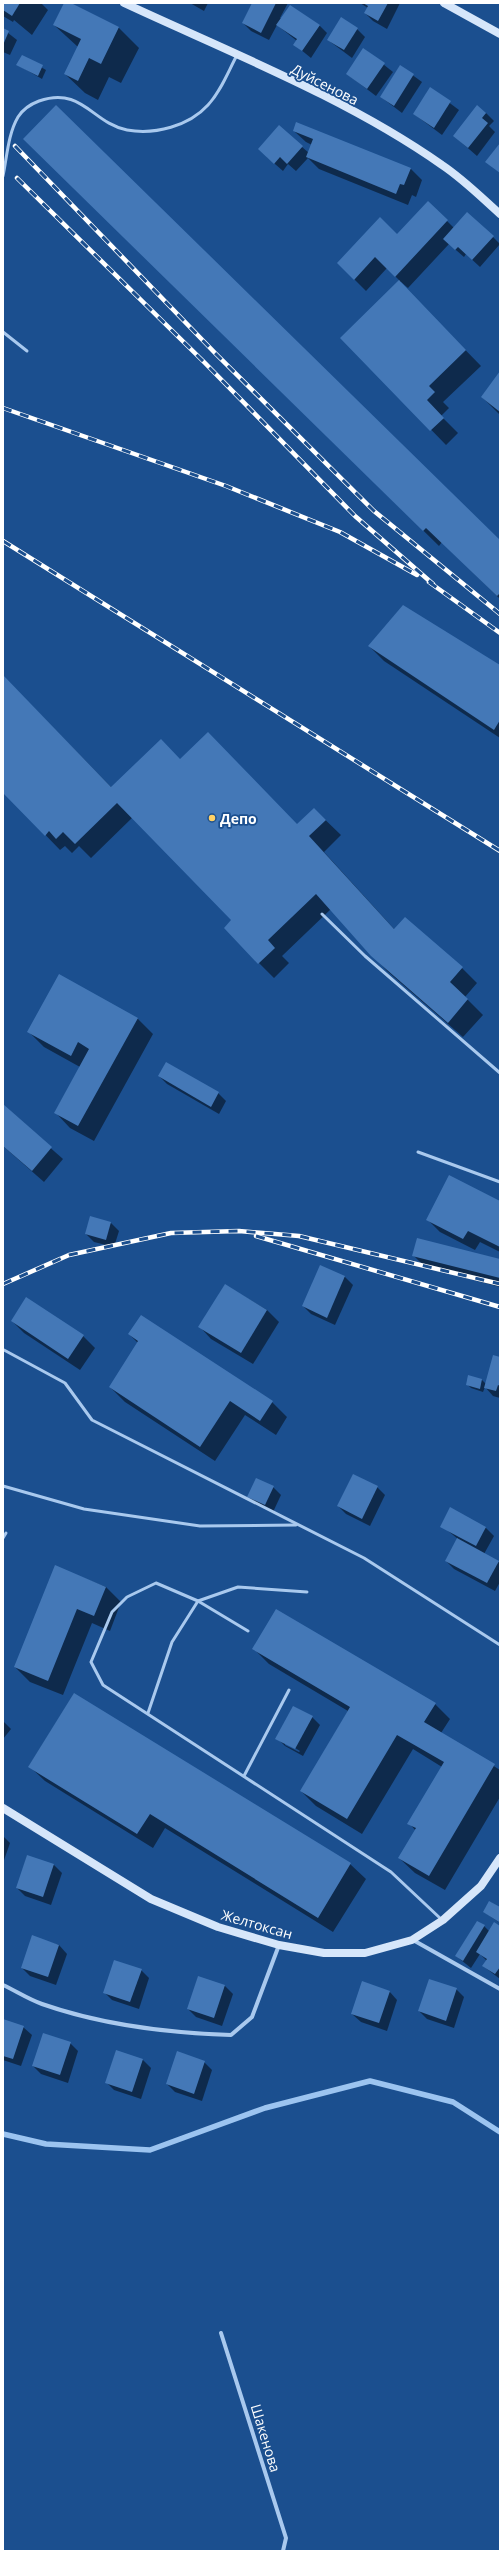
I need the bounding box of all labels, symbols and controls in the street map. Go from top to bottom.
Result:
street label: Дуйсенова [288,59,362,109]
place label: Депо [220,809,257,828]
marker: Депо [207,813,217,823]
street label: Желтоксан [219,1905,295,1943]
street label: Шакенова [247,2402,285,2474]

